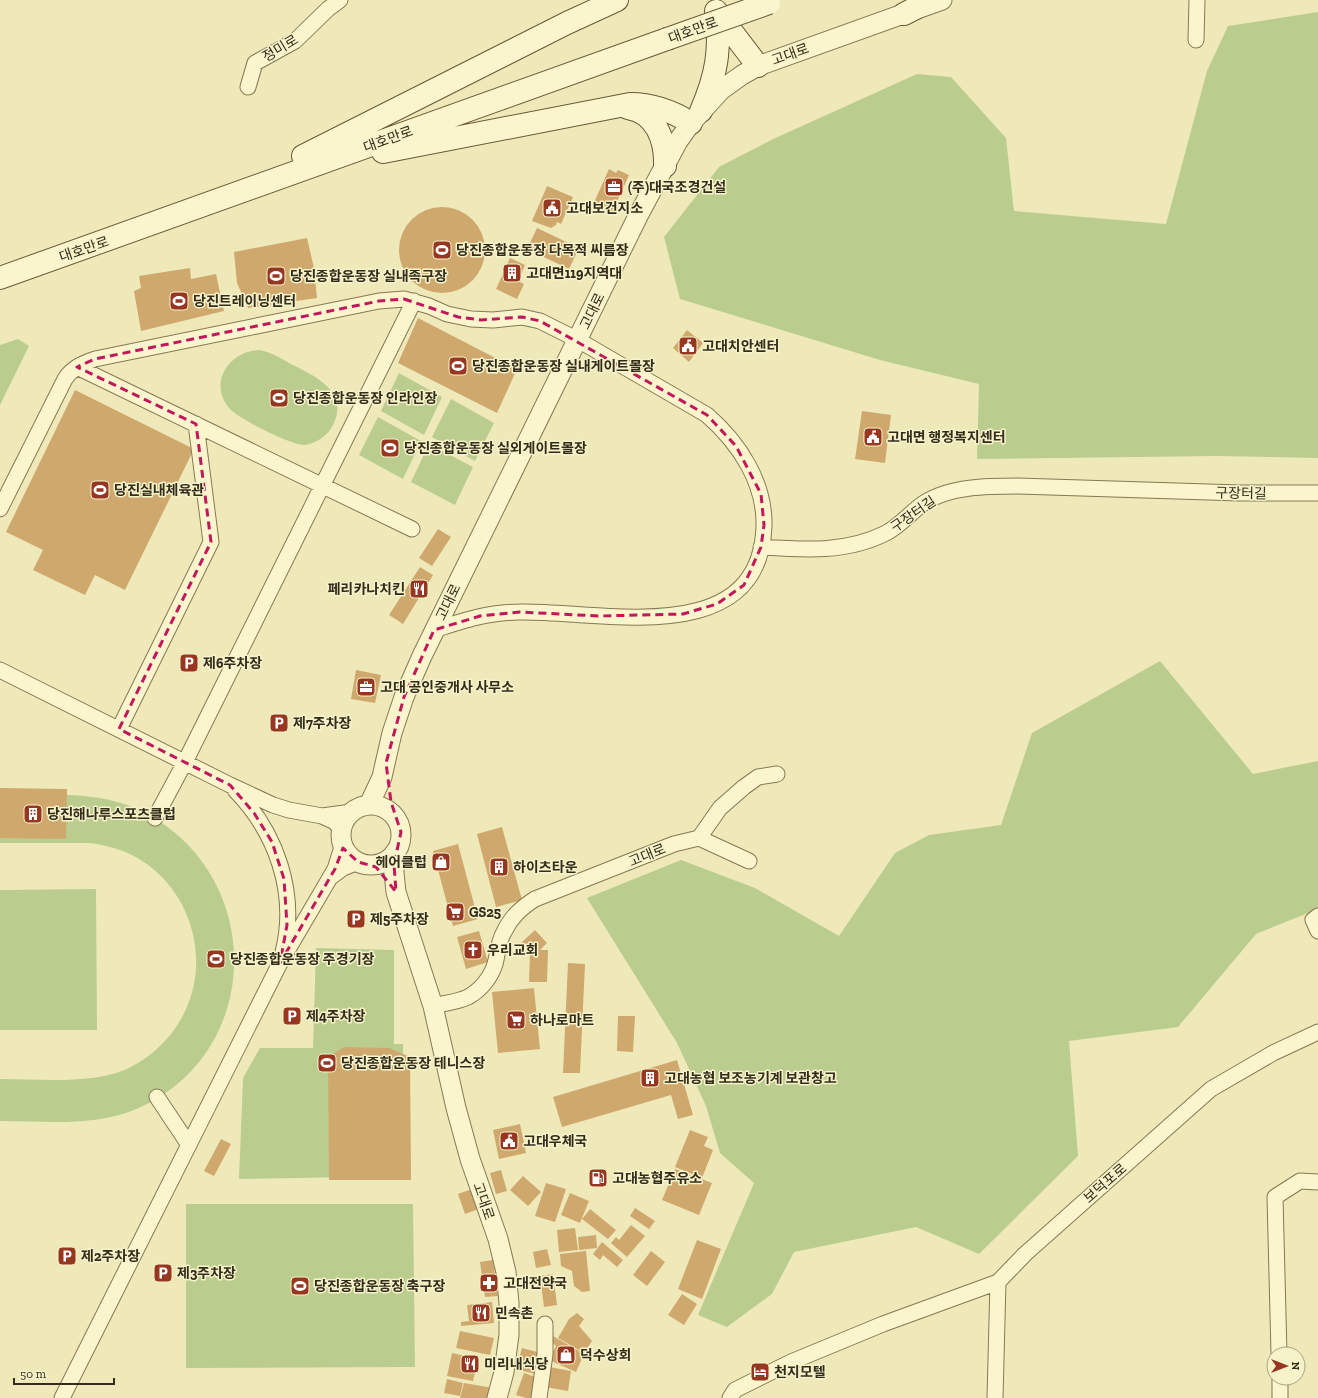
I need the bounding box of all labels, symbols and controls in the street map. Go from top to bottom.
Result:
street label: 대호만로 [666,14,720,47]
street label: 정미로 [259,31,301,66]
street label: 고대로 [769,40,811,69]
street label: 대호만로 [361,123,415,156]
office icon: (주)대국조경건설 [603,176,625,198]
place label: (주)대국조경건설 [628,179,726,196]
public building icon: 고대보건지소 [541,197,563,219]
place label: 고대보건지소 [566,200,643,217]
street label: 대호만로 [57,233,111,266]
sports icon: 당진종합운동장 다목적 씨름장 [431,239,453,261]
place label: 당진종합운동장 다목적 씨름장 [456,242,629,259]
building icon: 고대면119지역대 [501,262,523,284]
sports icon: 당진종합운동장 실내족구장 [265,265,287,287]
place label: 고대면119지역대 [526,265,622,282]
place label: 당진종합운동장 실내족구장 [290,268,447,285]
sports icon: 당진트레이닝센터 [168,290,190,312]
street label: 고대로 [576,290,609,332]
place label: 당진트레이닝센터 [193,293,296,310]
public building icon: 고대치안센터 [677,335,699,357]
place label: 고대치안센터 [702,338,779,355]
sports icon: 당진종합운동장 실내게이트볼장 [447,355,469,377]
place label: 당진종합운동장 실내게이트볼장 [472,358,655,375]
sports icon: 당진종합운동장 인라인장 [268,387,290,409]
place label: 당진종합운동장 인라인장 [293,390,437,407]
public building icon: 고대면 행정복지센터 [862,426,884,448]
place label: 고대면 행정복지센터 [887,429,1006,446]
sports icon: 당진종합운동장 실외게이트볼장 [379,437,401,459]
place label: 당진종합운동장 실외게이트볼장 [404,440,587,457]
sports icon: 당진실내체육관 [89,479,111,501]
place label: 당진실내체육관 [114,482,204,499]
street label: 구장터길 [1215,485,1267,502]
street label: 구장터길 [887,493,939,536]
restaurant icon: 페리카나치킨 [408,578,430,600]
place label: 페리카나치킨 [328,581,405,598]
street label: 고대로 [432,581,465,623]
parking icon: 제6주차장 [178,652,200,674]
place label: 제6주차장 [203,655,262,672]
office icon: 고대 공인중개사 사무소 [355,676,377,698]
place label: 고대 공인중개사 사무소 [380,679,514,696]
parking icon: 제7주차장 [268,712,290,734]
place label: 제7주차장 [293,715,352,732]
building icon: 당진해나루스포츠클럽 [22,803,44,825]
place label: 당진해나루스포츠클럽 [47,806,176,823]
street label: 고대로 [626,840,668,871]
shop icon: 헤어클럽 [430,851,452,873]
place label: 헤어클럽 [375,854,427,871]
building icon: 하이츠타운 [488,856,510,878]
place label: 하이츠타운 [513,859,578,876]
supermarket icon: GS25 [444,901,466,923]
place label: GS25 [469,904,501,921]
parking icon: 제5주차장 [345,908,367,930]
place label: 제5주차장 [370,911,429,928]
church icon: 우리교회 [462,939,484,961]
place label: 우리교회 [487,942,539,959]
sports icon: 당진종합운동장 주경기장 [205,948,227,970]
place label: 당진종합운동장 주경기장 [230,951,374,968]
parking icon: 제4주차장 [281,1005,303,1027]
place label: 제4주차장 [306,1008,366,1025]
supermarket icon: 하나로마트 [505,1009,527,1031]
place label: 하나로마트 [530,1012,595,1029]
sports icon: 당진종합운동장 테니스장 [316,1052,338,1074]
place label: 당진종합운동장 테니스장 [341,1055,485,1072]
building icon: 고대농협 보조농기계 보관창고 [639,1067,661,1089]
place label: 고대농협 보조농기계 보관창고 [664,1070,837,1087]
public building icon: 고대우체국 [498,1130,520,1152]
place label: 고대우체국 [523,1133,588,1150]
street label: 보덕포로 [1080,1160,1130,1207]
fuel station icon: 고대농협주유소 [587,1167,609,1189]
place label: 고대농협주유소 [612,1170,702,1187]
street label: 고대로 [469,1180,498,1222]
parking icon: 제2주차장 [56,1245,78,1267]
place label: 제2주차장 [81,1248,140,1265]
parking icon: 제3주차장 [152,1262,174,1284]
place label: 제3주차장 [177,1265,236,1282]
pharmacy icon: 고대전약국 [478,1272,500,1294]
sports icon: 당진종합운동장 축구장 [289,1275,311,1297]
place label: 고대전약국 [503,1275,568,1292]
place label: 당진종합운동장 축구장 [314,1278,446,1295]
restaurant icon: 민속촌 [470,1302,492,1324]
place label: 민속촌 [495,1305,534,1322]
shop icon: 덕수상회 [555,1344,577,1366]
north arrow [1266,1346,1306,1386]
place label: 덕수상회 [580,1347,632,1364]
restaurant icon: 미리내식당 [459,1353,481,1375]
place label: 미리내식당 [484,1356,549,1373]
scale bar [14,1360,114,1386]
hotel icon: 천지모텔 [749,1361,771,1383]
text: N [1289,1362,1302,1371]
place label: 천지모텔 [774,1364,826,1381]
text: 50 m [20,1367,47,1381]

